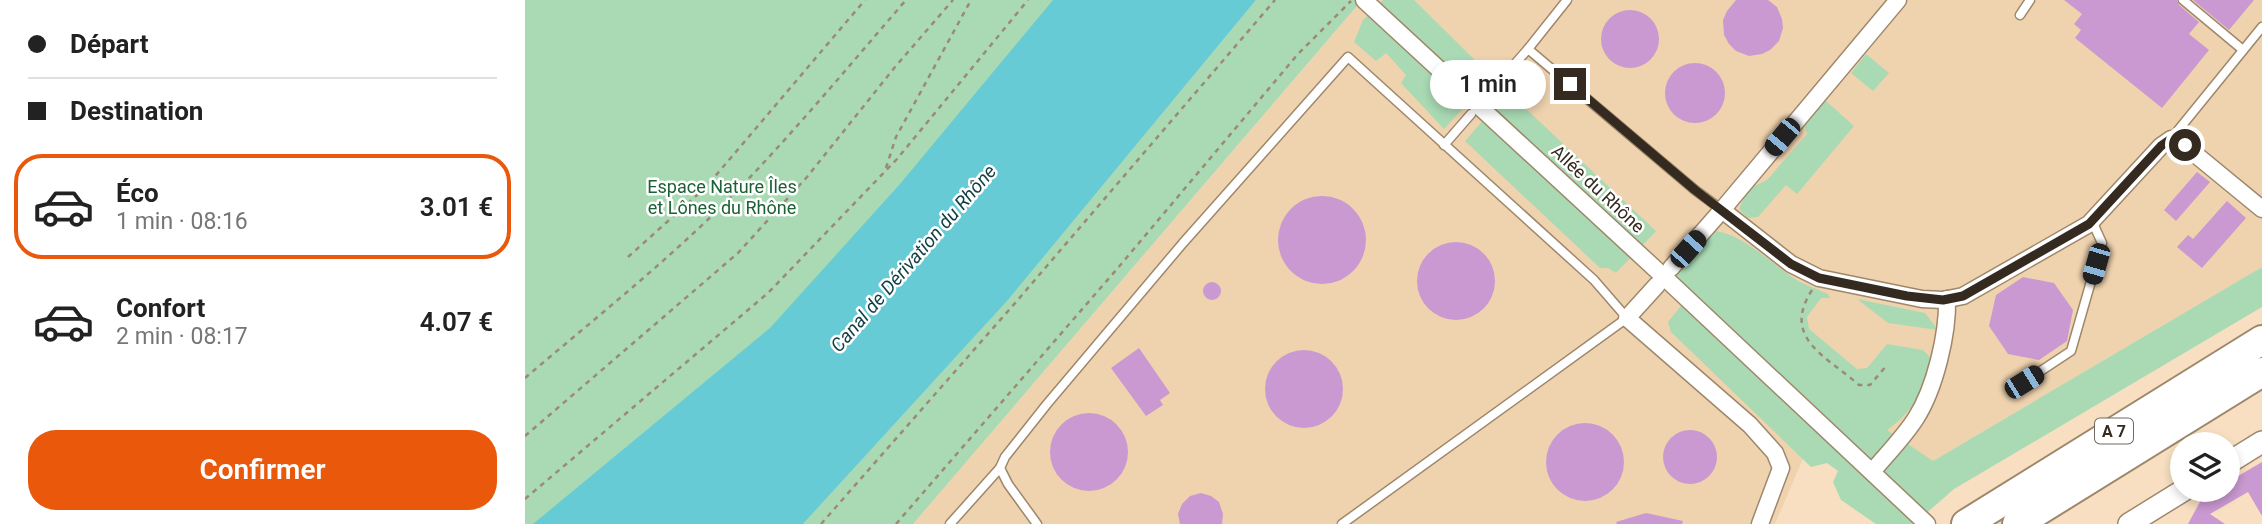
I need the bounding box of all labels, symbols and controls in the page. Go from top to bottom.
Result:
text: Départ [70,29,148,59]
callout: 1 min [1430,60,1545,108]
route end [1554,68,1586,100]
text: 1 min [1459,71,1517,98]
text: Destination [70,96,203,126]
car [1761,114,1804,160]
route start [2169,129,2201,161]
street label: Allée du Rhône [1548,140,1649,237]
water label: Canal de Dérivation du Rhône [826,160,1001,357]
icon: car [32,175,95,238]
park label: Espace Nature Îles et Lônes du Rhône [647,176,797,218]
text: Éco [116,178,159,208]
text: 3.01 € [420,192,493,222]
text: 1 min · 08:16 [116,208,248,235]
car [1667,226,1710,272]
car [2081,241,2112,287]
icon: car [32,290,95,353]
text: Confort [116,293,205,323]
text: 4.07 € [420,307,493,337]
text: 2 min · 08:17 [116,323,248,350]
car [2001,362,2048,402]
road number: A 7 [2095,418,2133,444]
button: Confirmer [28,430,497,510]
map controls [2170,432,2240,502]
button: layers [2170,432,2240,502]

